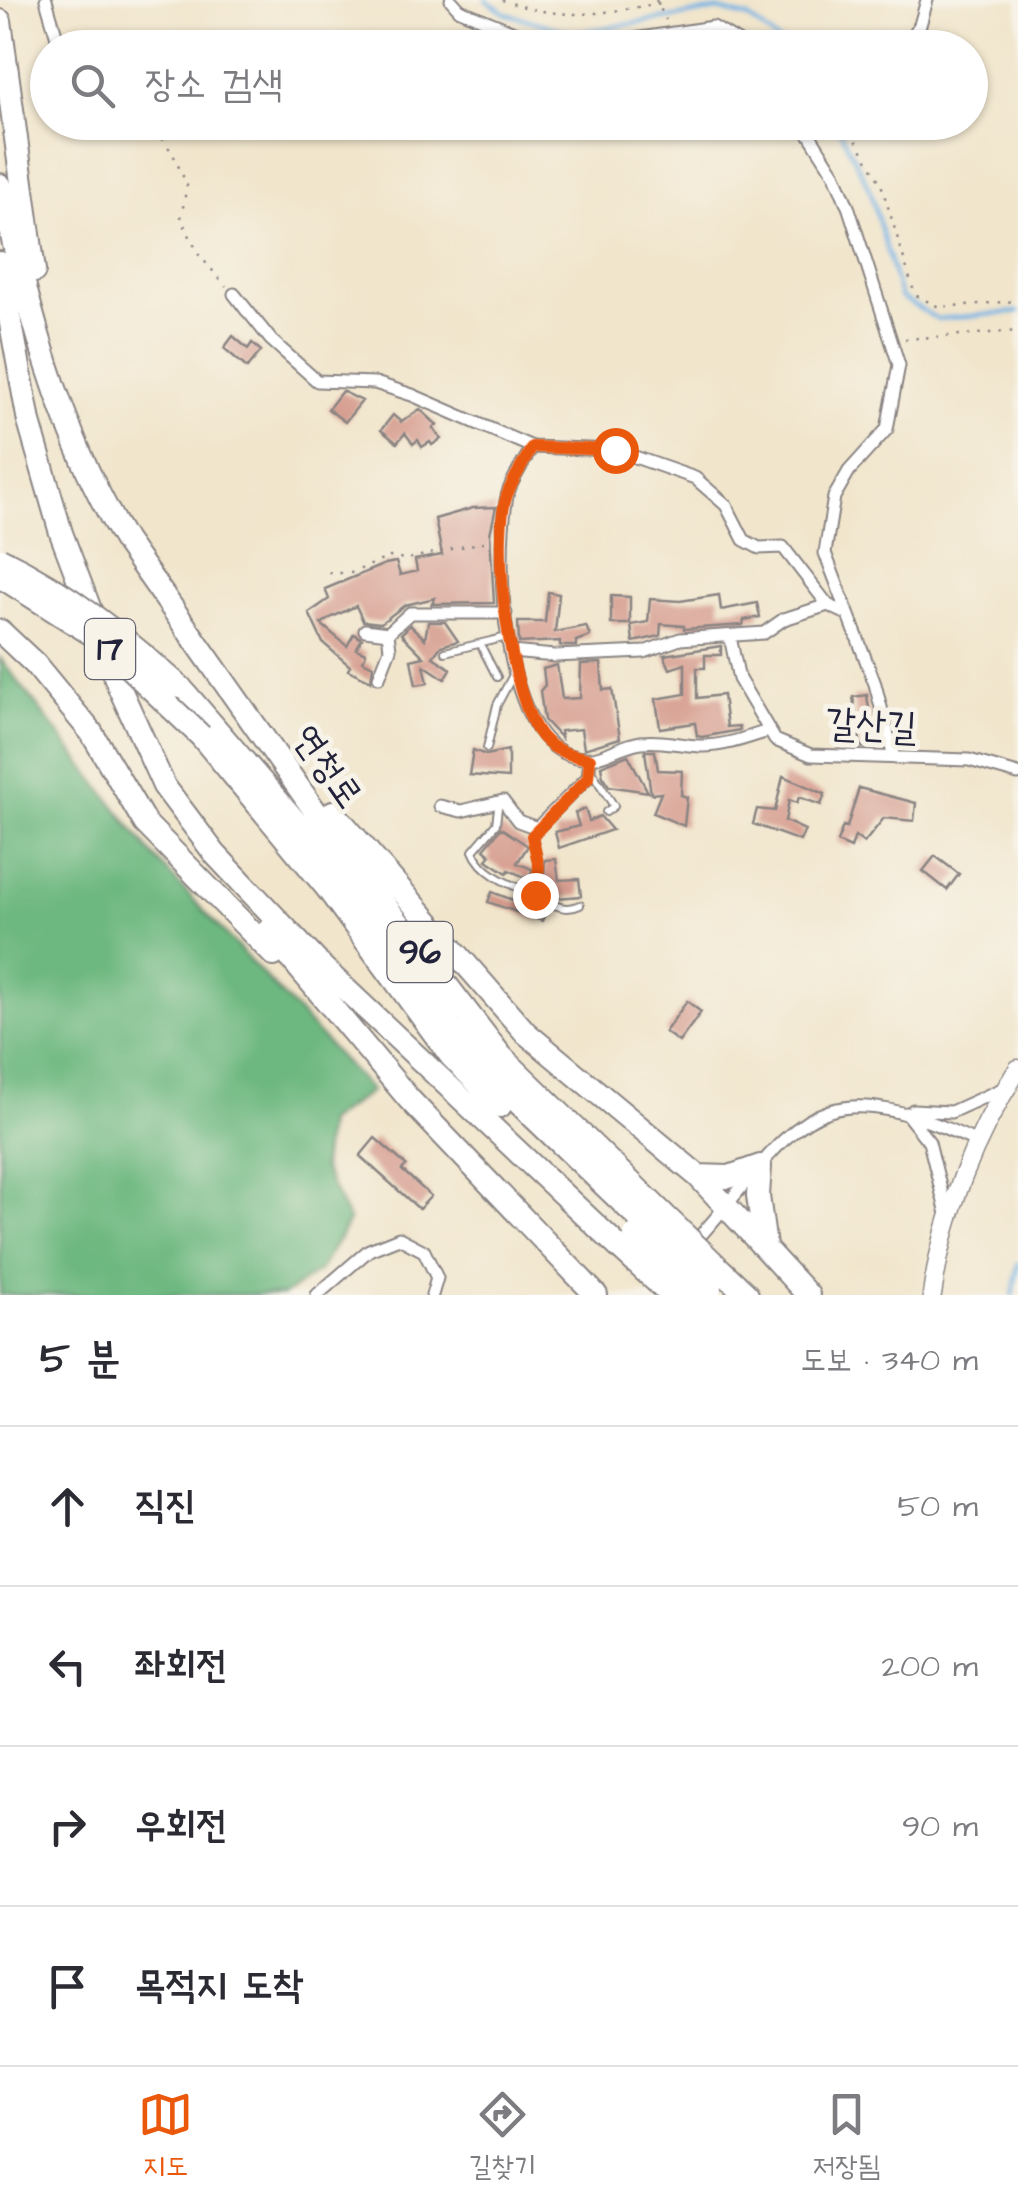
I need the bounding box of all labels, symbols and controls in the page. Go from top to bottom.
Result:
search box [30,30,988,140]
icon: search [65,58,120,113]
text: 장소 검색 [145,59,283,111]
route start [593,428,639,474]
road number: 17 [85,619,135,679]
street label: 갈산길 [824,698,918,754]
street label: 연청로 [279,715,375,819]
route end [513,873,559,919]
road number: 96 [388,922,452,982]
text: 5 분 [40,1331,120,1389]
text: 도보 · 340 m [800,1338,978,1383]
icon: ahead [40,1479,95,1534]
text: 직진 [135,1480,196,1532]
text: 50 m [897,1484,978,1529]
icon: left [40,1639,95,1694]
text: 좌회전 [135,1640,227,1692]
text: 200 m [882,1644,978,1689]
icon: right [40,1799,95,1854]
text: 우회전 [135,1800,227,1852]
text: 90 m [902,1804,978,1849]
icon: arrive [40,1959,95,2014]
text: 목적지 도착 [135,1960,303,2012]
tab: 지도 [138,2087,193,2186]
tab: 길찾기 [469,2087,537,2186]
tab: 저장됨 [812,2087,880,2186]

